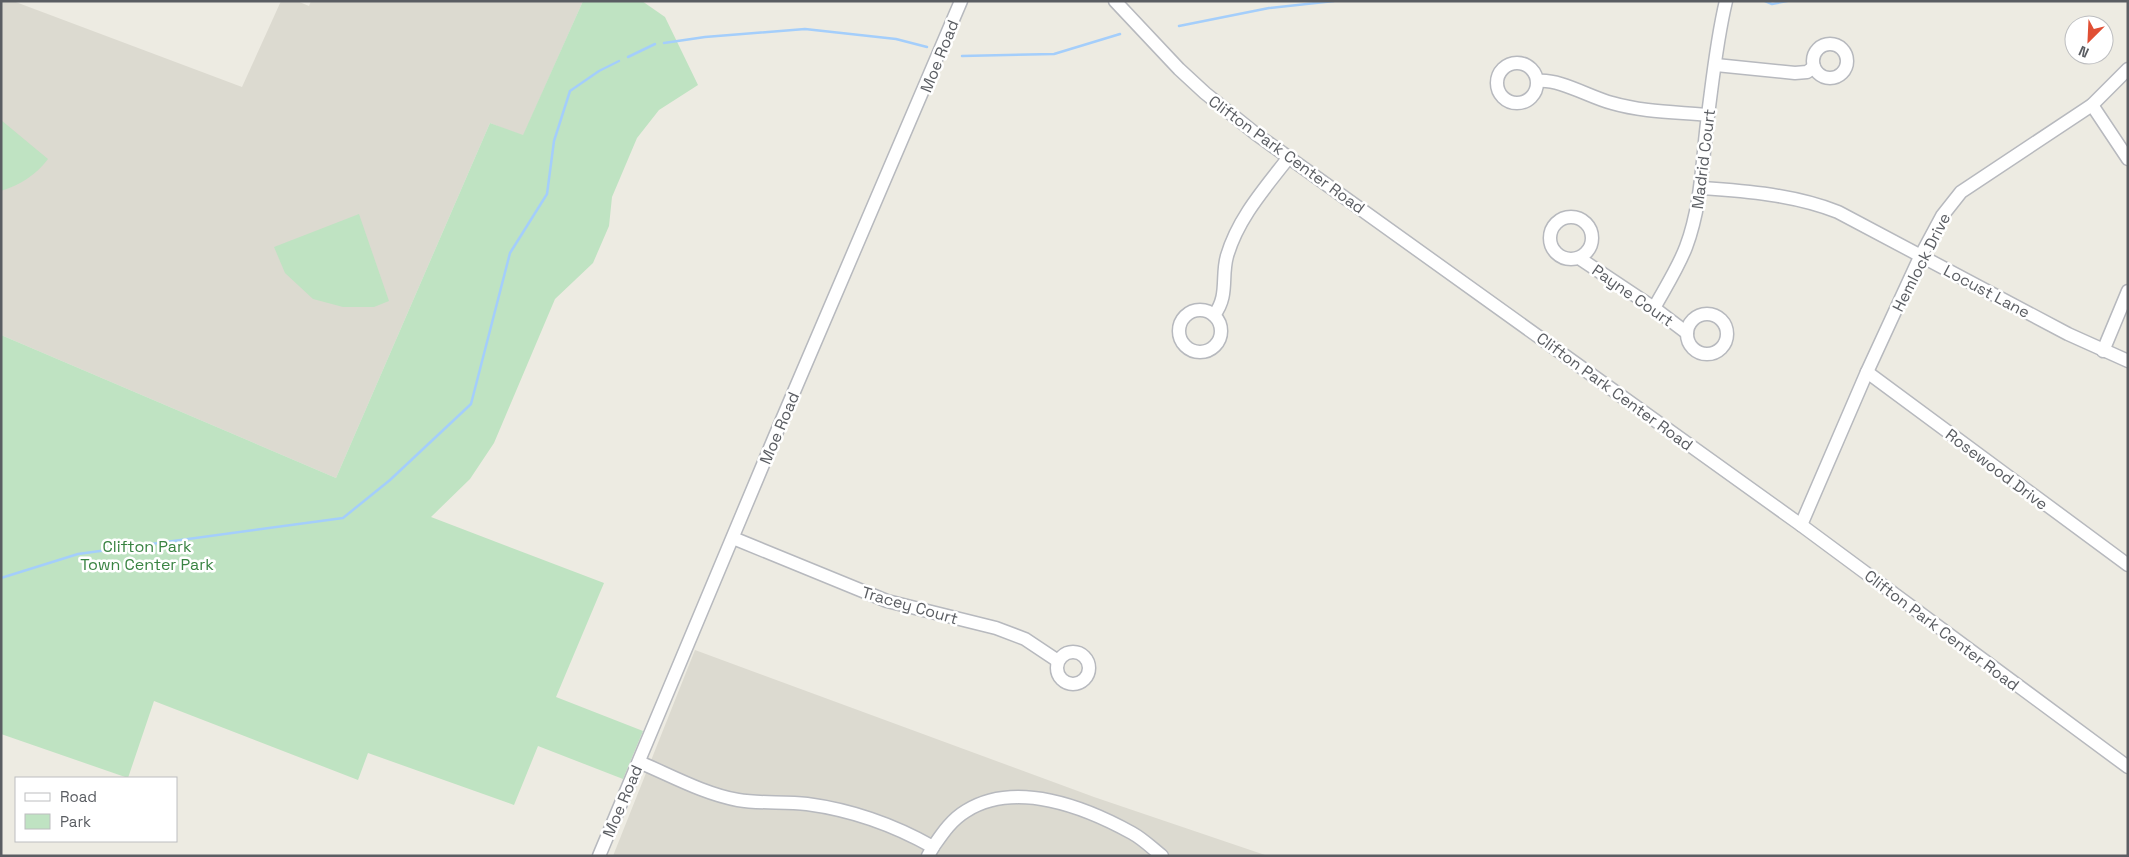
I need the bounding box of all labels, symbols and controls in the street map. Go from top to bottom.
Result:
north arrow [2064,15,2114,65]
street label: Moe Road [915,17,964,96]
text: N [2076,42,2092,62]
street label: Clifton Park Center Road [1204,91,1369,218]
street label: Madrid Court [1687,108,1720,210]
street label: Hemlock Drive [1888,209,1955,315]
street label: Payne Court [1588,260,1678,331]
street label: Locust Lane [1940,260,2034,323]
street label: Clifton Park Center Road [1532,328,1697,455]
street label: Moe Road [755,389,804,468]
street label: Rosewood Drive [1941,424,2052,515]
park label: Clifton Park Town Center Park [80,536,214,575]
street label: Clifton Park Center Road [1860,565,2023,695]
street label: Tracey Court [859,582,960,629]
street label: Moe Road [598,762,647,841]
legend [15,777,178,842]
text: Road [60,787,97,806]
text: Park [60,812,91,831]

